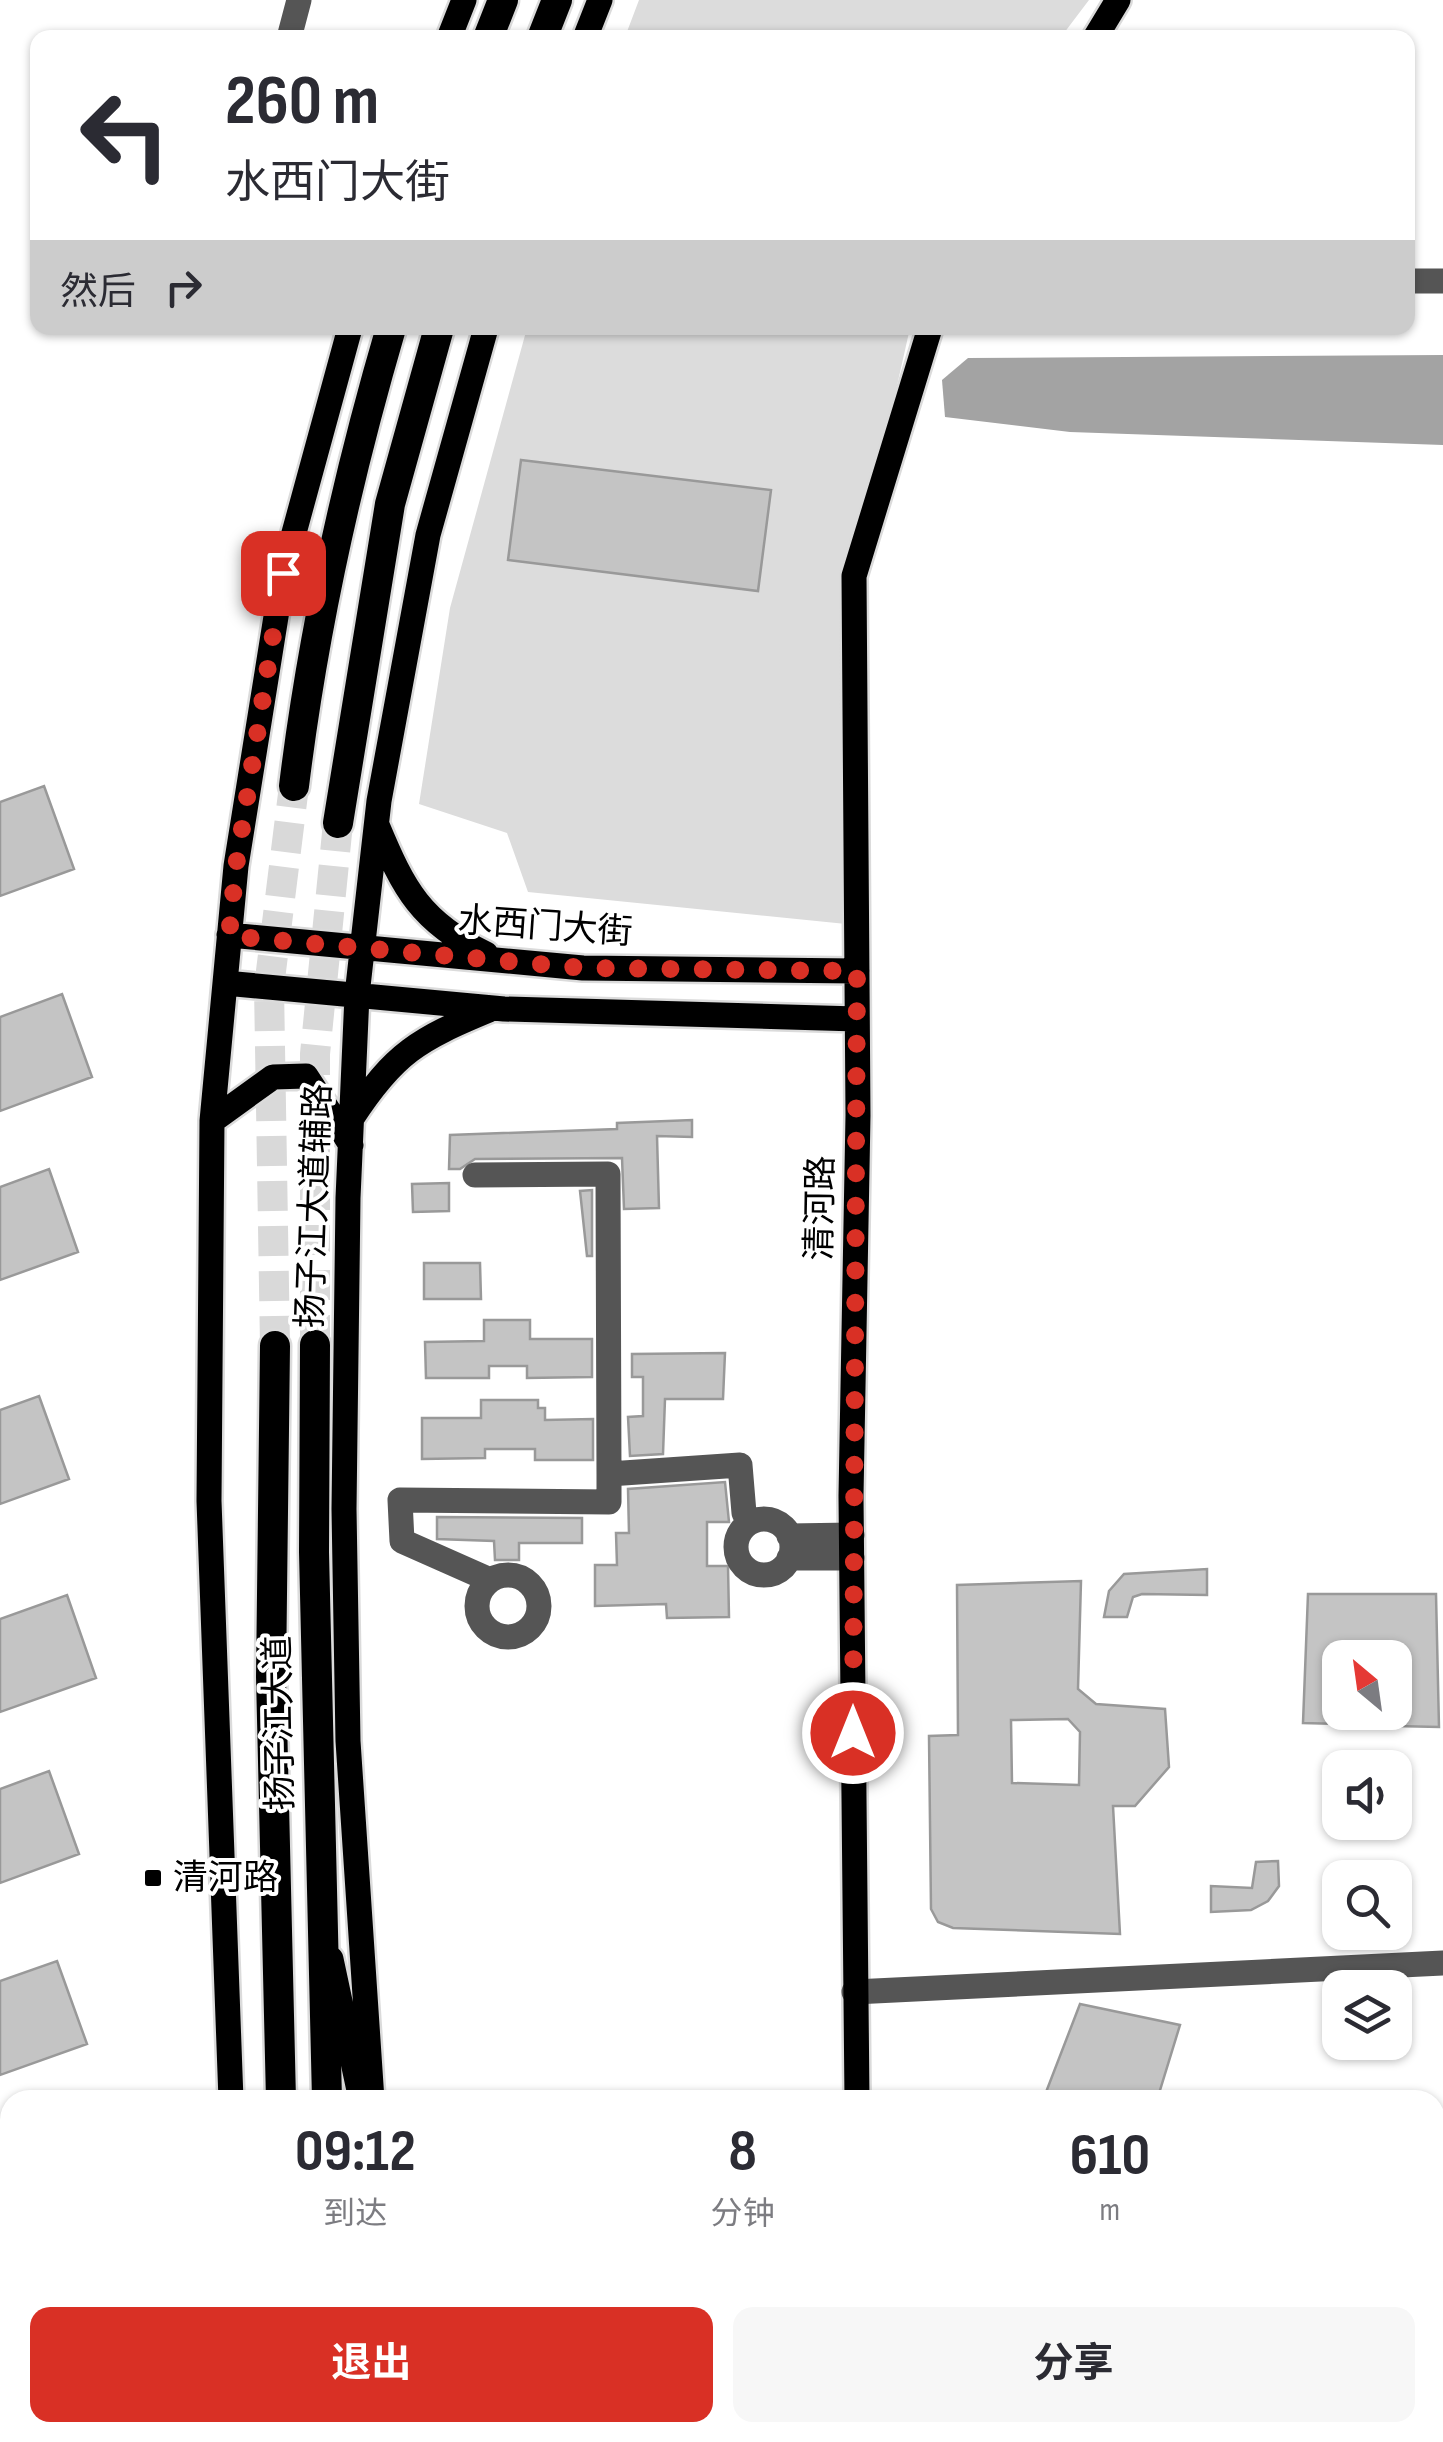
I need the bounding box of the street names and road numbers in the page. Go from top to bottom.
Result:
street label: 水西门大街 [456,899,634,955]
street label: 扬子江大道辅路 [289,1083,341,1329]
street label: 清河路 [799,1155,843,1261]
street label: 扬子江大道 [257,1635,303,1811]

